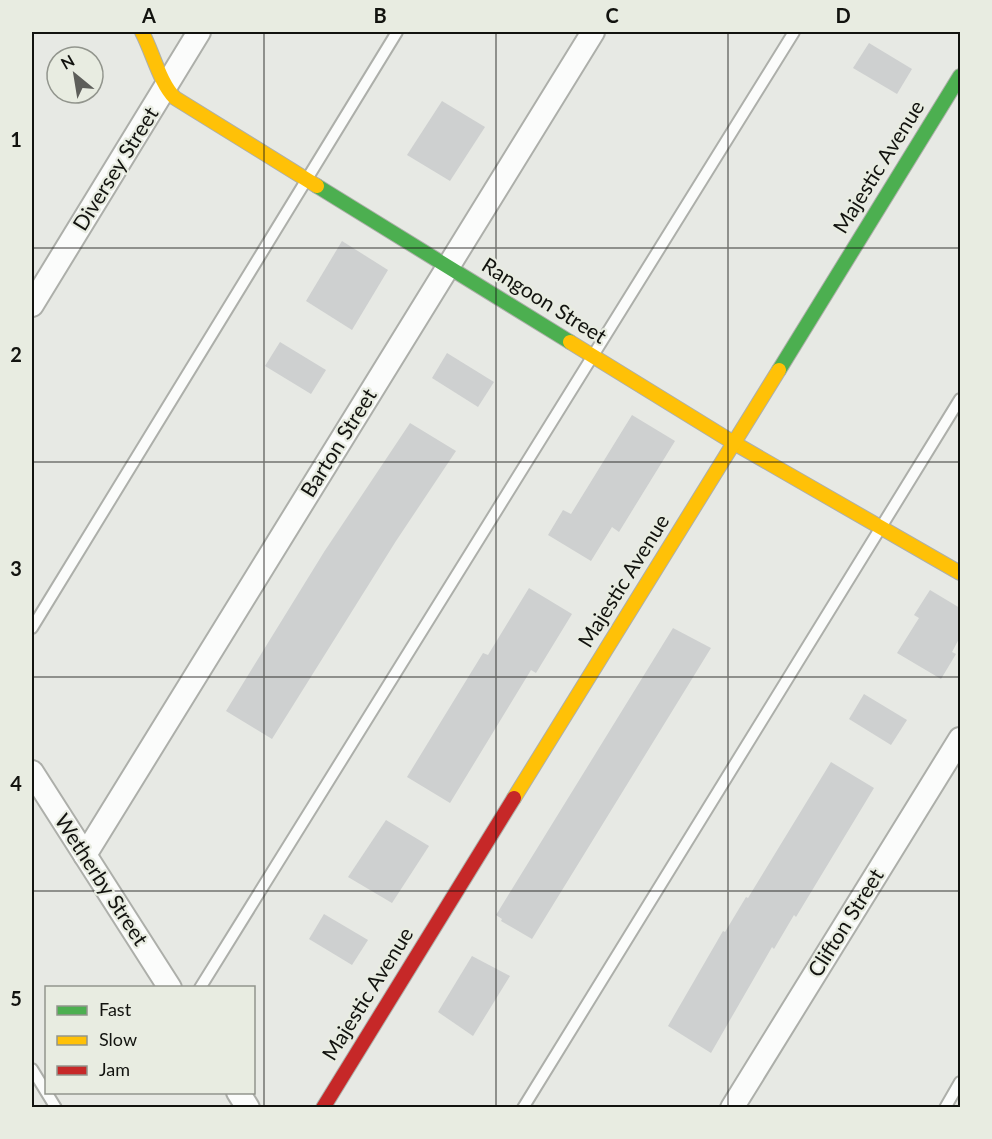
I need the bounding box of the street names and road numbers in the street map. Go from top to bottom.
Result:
street label: Majestic Avenue [827,95,929,237]
street label: Diversey Street [67,101,163,235]
street label: Rangoon Street [478,251,612,348]
street label: Barton Street [294,383,381,501]
street label: Majestic Avenue [572,509,674,651]
street label: Wetherby Street [50,809,154,950]
street label: Clifton Street [802,863,888,981]
street label: Majestic Avenue [316,922,418,1064]

